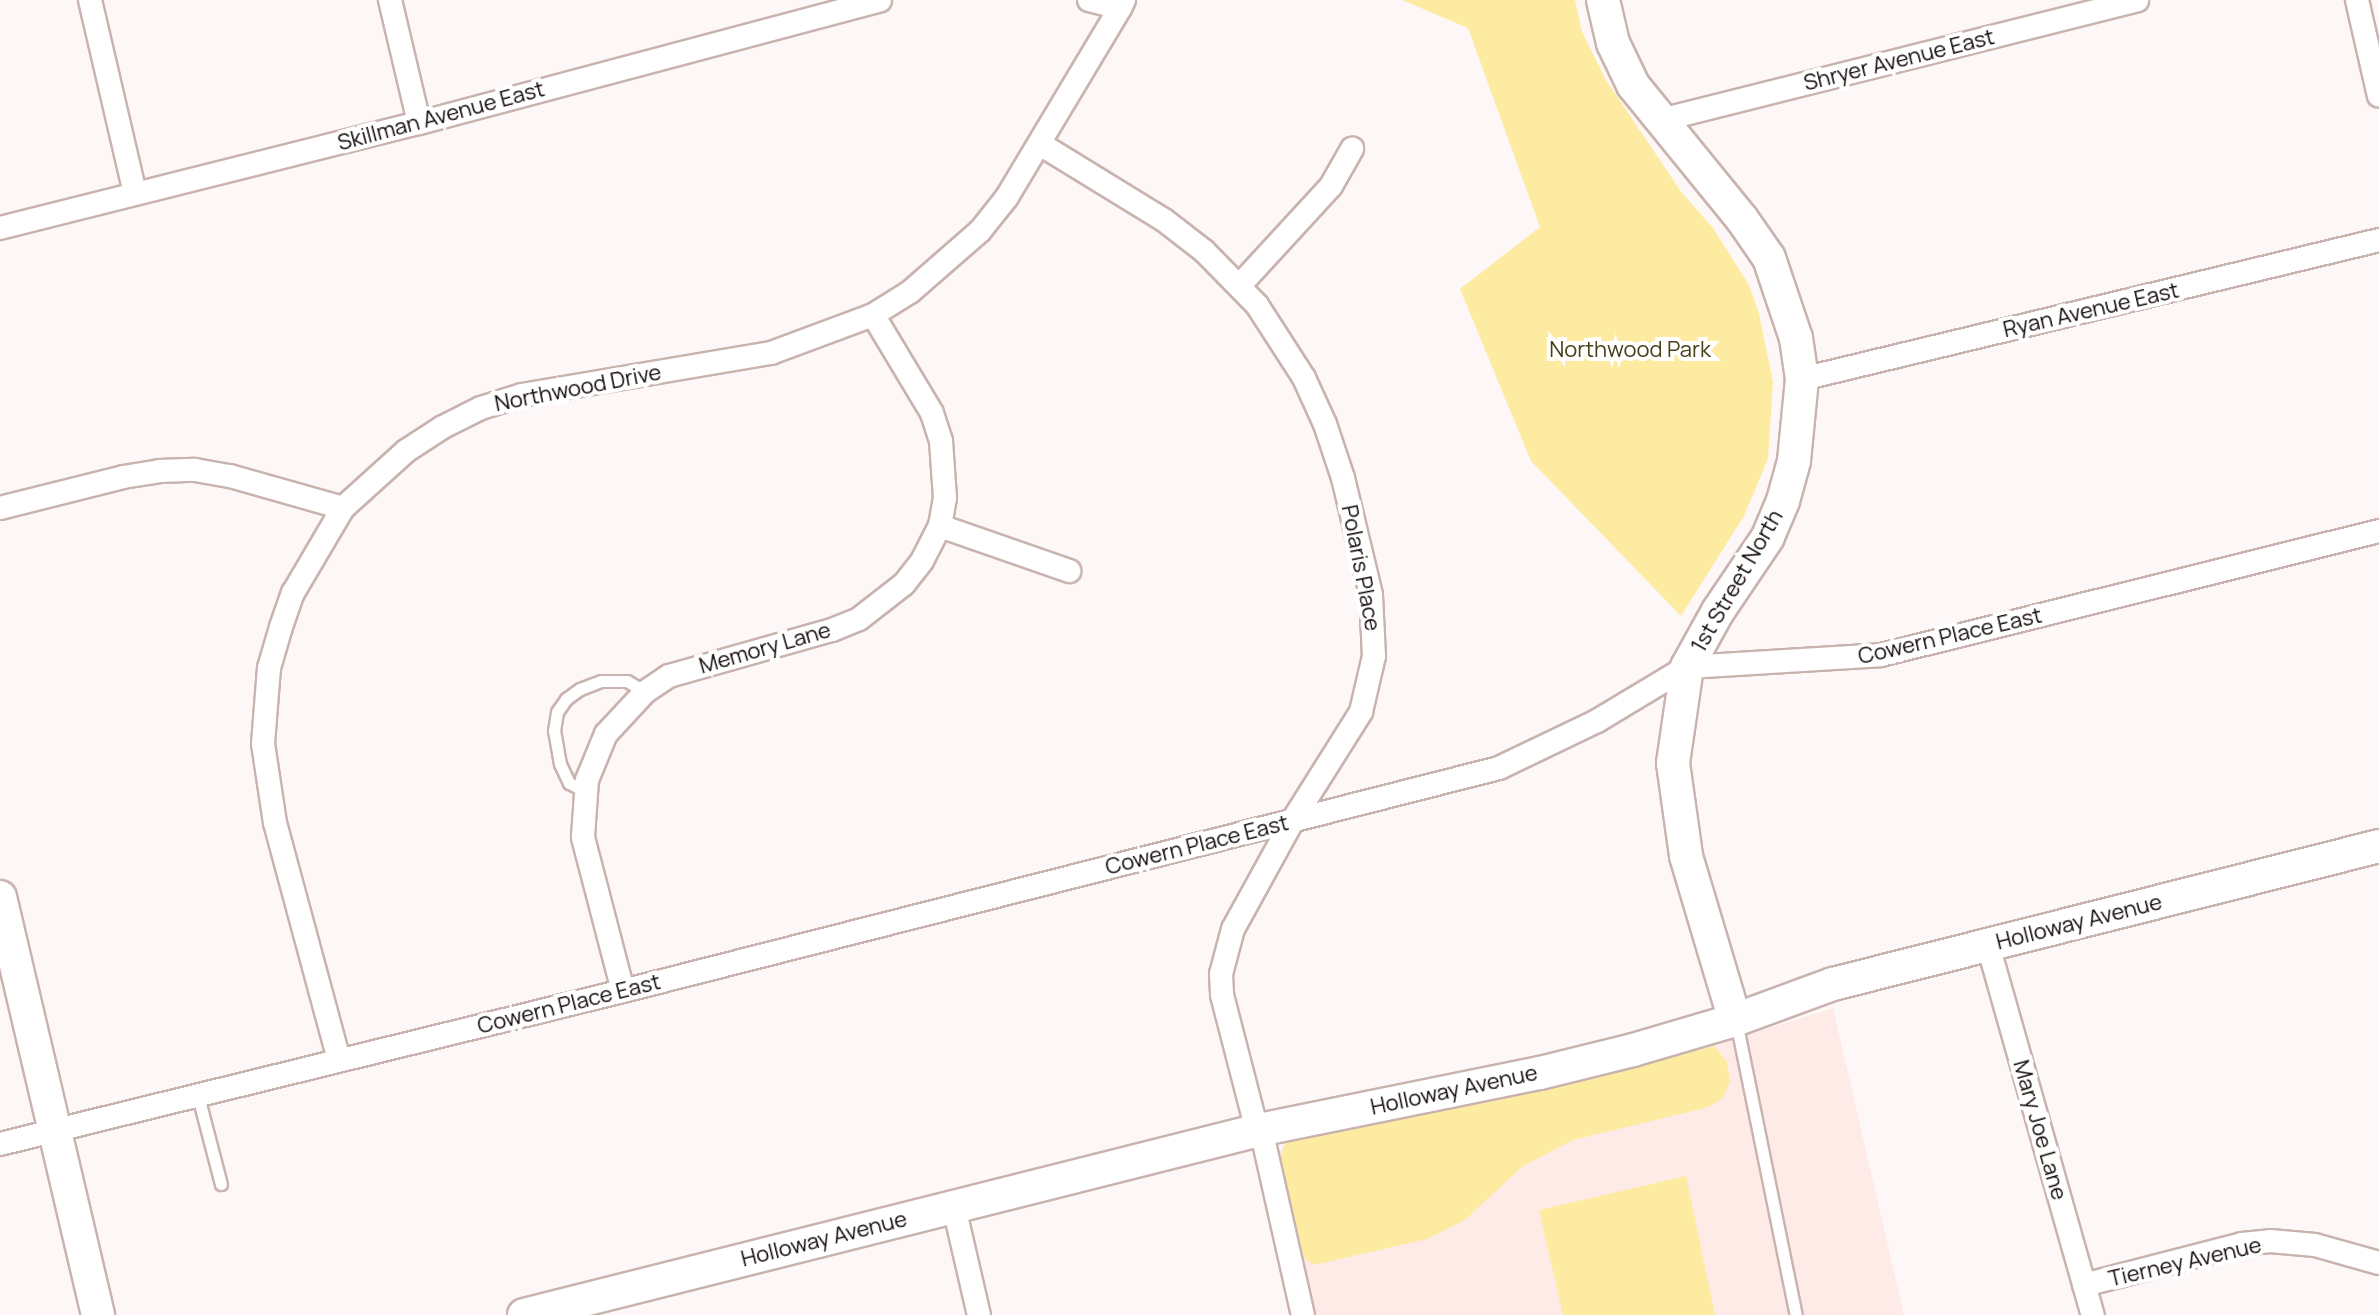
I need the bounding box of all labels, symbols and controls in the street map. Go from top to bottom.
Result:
street label: Shryer Avenue East [1801,24,1997,96]
street label: Skillman Avenue East [335,76,547,156]
street label: Ryan Avenue East [2001,277,2181,343]
park label: Northwood Park [1549,337,1711,363]
street label: Northwood Drive [492,359,664,417]
street label: Polaris Place [1336,503,1386,633]
street label: 1st Street North [1686,505,1788,657]
street label: Cowern Place East [1855,602,2045,670]
street label: Memory Lane [696,617,834,679]
street label: Cowern Place East [1103,809,1291,881]
street label: Holloway Avenue [1993,889,2165,955]
street label: Cowern Place East [475,968,663,1040]
street label: Mary Joe Lane [2007,1057,2073,1203]
street label: Holloway Avenue [1368,1059,1540,1121]
street label: Holloway Avenue [738,1206,910,1272]
street label: Tierney Avenue [2106,1232,2264,1292]

